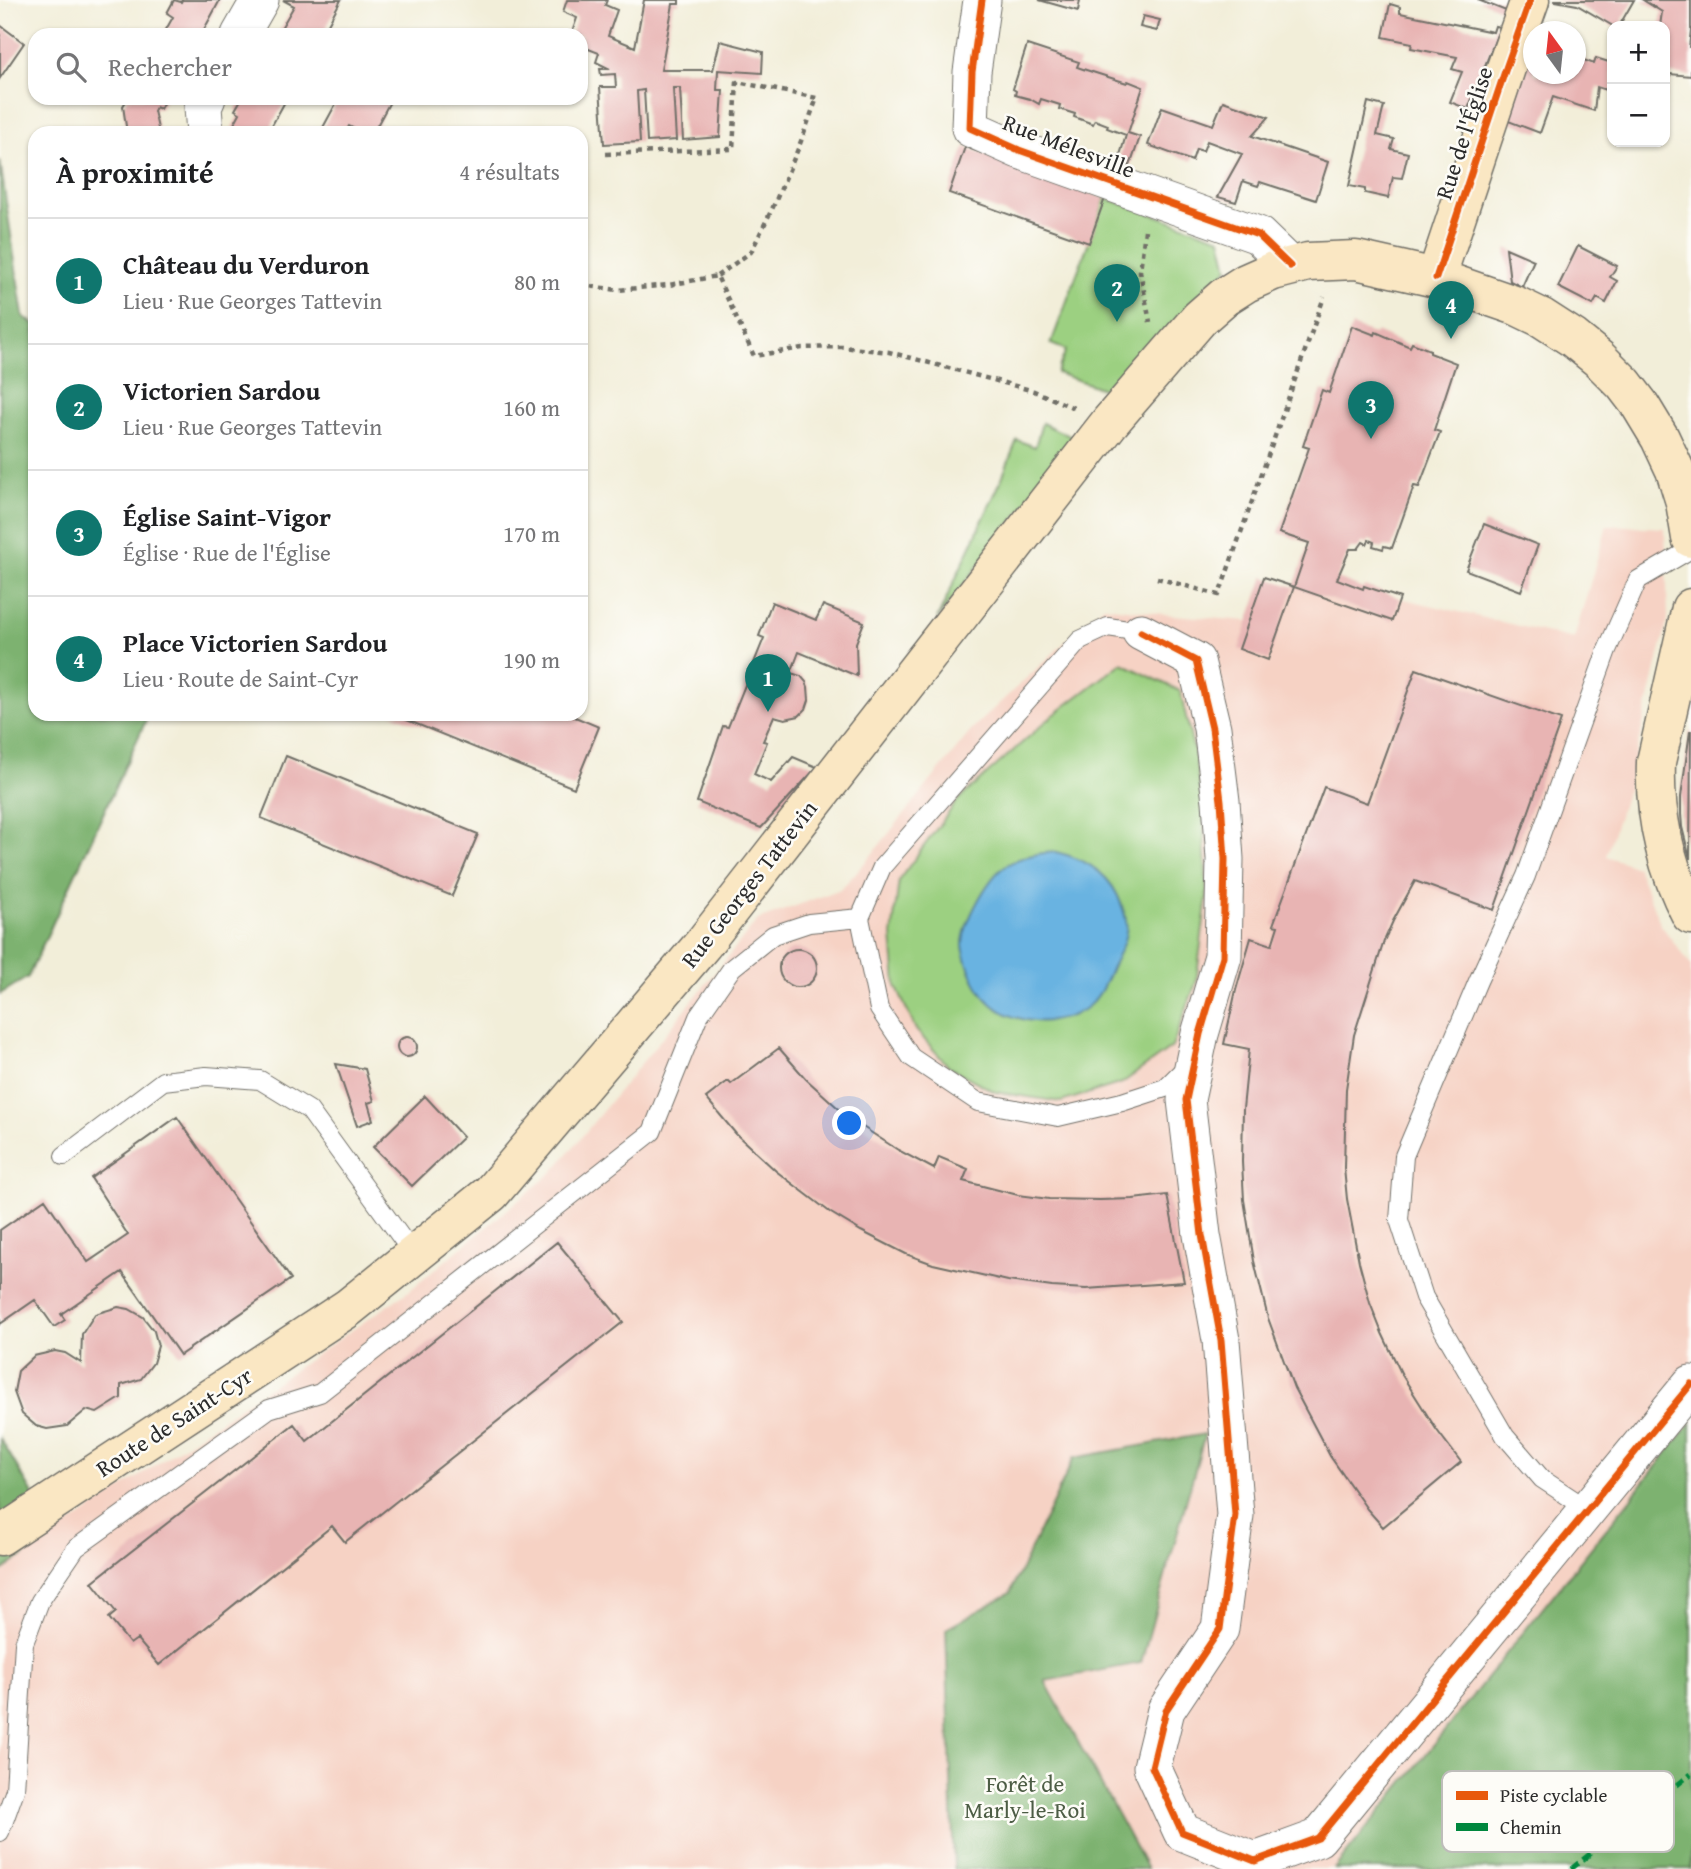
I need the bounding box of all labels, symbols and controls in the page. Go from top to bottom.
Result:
north arrow [1523,21,1586,84]
map controls [1607,21,1670,147]
button: + [1607,21,1670,84]
search box [28,28,588,105]
text: Rechercher [108,47,232,86]
icon: search [52,48,90,86]
street label: Rue de l'Église [1427,62,1501,204]
button: − [1607,84,1670,147]
street label: Rue Mélesville [998,105,1140,186]
text: À proximité [56,150,214,194]
text: 4 résultats [459,155,560,188]
text: Château du Verduron [123,245,369,284]
pin: 2 [1094,264,1140,322]
text: 1 [73,265,85,298]
text: 80 m [514,265,560,298]
pin: 4 [1428,281,1474,339]
text: Lieu · Rue Georges Tattevin [123,284,382,317]
text: Victorien Sardou [123,371,320,410]
pin: 3 [1348,381,1394,439]
text: 2 [73,391,85,424]
text: 160 m [503,391,560,424]
text: Lieu · Rue Georges Tattevin [123,410,382,443]
text: Église Saint-Vigor [123,497,331,536]
text: 3 [73,517,85,550]
text: 170 m [503,517,560,550]
text: Église · Rue de l'Église [123,536,331,569]
text: Place Victorien Sardou [123,623,387,662]
text: 4 [73,643,85,676]
text: 190 m [503,643,560,676]
pin: 1 [745,654,791,712]
text: Lieu · Route de Saint-Cyr [123,662,358,695]
street label: Rue Georges Tattevin [673,793,825,974]
your location [832,1106,866,1140]
street label: Route de Saint-Cyr [89,1358,259,1485]
park label: Forêt de Marly-le-Roi [964,1767,1086,1826]
legend [1442,1771,1674,1852]
text: Piste cyclable [1500,1781,1607,1809]
text: Chemin [1500,1813,1562,1841]

